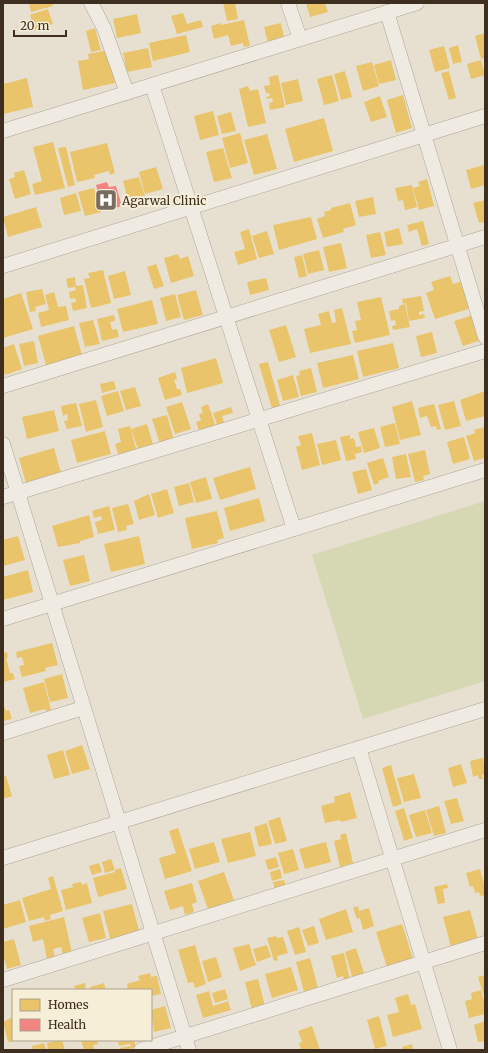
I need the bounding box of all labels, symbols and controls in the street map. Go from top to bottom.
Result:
scale bar [14,12,66,38]
text: 20 m [20,18,49,33]
hospital icon: Agarwal Clinic [93,187,119,213]
place label: Agarwal Clinic [121,193,206,208]
legend [12,989,152,1041]
text: Homes [48,997,89,1012]
text: Health [48,1017,86,1032]

